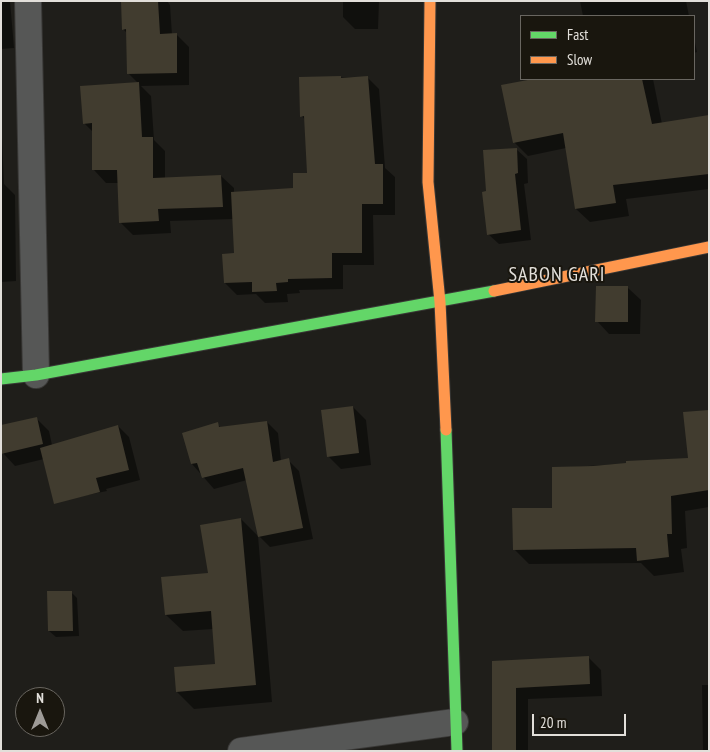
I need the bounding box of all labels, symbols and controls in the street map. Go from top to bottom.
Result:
legend [520,15,695,80]
text: Fast [567,25,588,44]
text: Slow [567,50,592,69]
district label: SABON GARI [507,263,607,287]
north arrow [15,687,65,737]
text: N [36,689,44,707]
scale bar [535,704,629,736]
text: 20 m [540,713,566,732]

